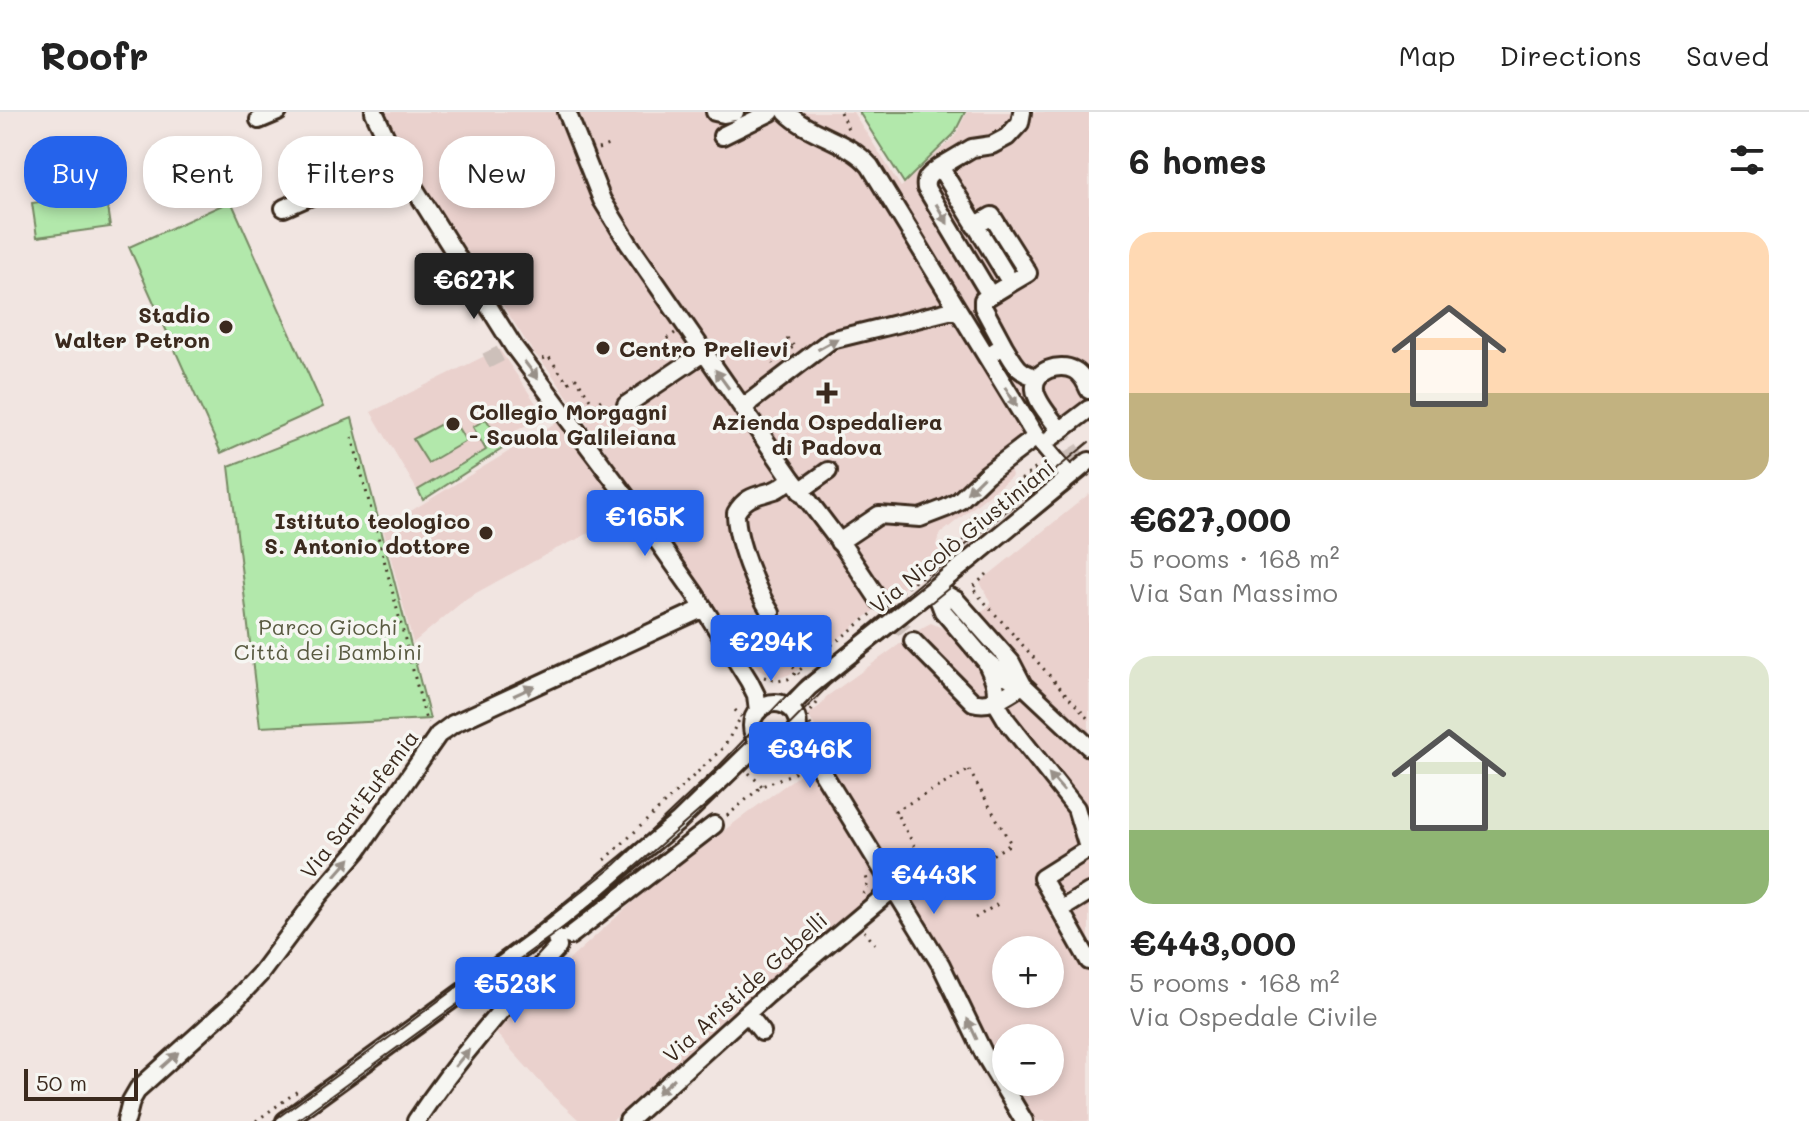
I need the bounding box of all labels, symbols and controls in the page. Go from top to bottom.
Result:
text: Roofr [40,30,149,80]
text: Map [1399,37,1456,73]
text: Directions [1500,37,1642,73]
text: Saved [1686,37,1769,73]
chip: Buy [24,136,127,208]
chip: Rent [143,136,262,208]
chip: Filters [278,136,423,208]
chip: New [439,136,555,208]
text: 6 homes [1129,138,1267,183]
icon: filters [1725,138,1769,182]
one-way arrow [935,203,949,225]
pin: €627K [418,253,530,321]
text: €627K [433,262,515,296]
icon: home [1377,284,1521,428]
place label: Stadio Walter Petron [54,300,210,354]
marker: Stadio Walter Petron [217,318,235,336]
place label: Centro Prelievi [619,334,789,363]
one-way arrow [816,337,839,351]
marker: Centro Prelievi [594,339,612,357]
one-way arrow [522,359,539,380]
one-way arrow [715,369,731,389]
marker: Azienda Ospedaliera di Padova [816,382,838,404]
one-way arrow [1004,386,1018,408]
place label: Collegio Morgagni - Scuola Galileiana [469,397,676,451]
place label: Azienda Ospedaliera di Padova [711,407,943,461]
marker: Collegio Morgagni - Scuola Galileiana [444,415,462,433]
street label: Via Nicolò Giustiniani [864,452,1060,620]
one-way arrow [966,475,985,494]
pin: €165K [589,490,701,558]
text: €627,000 [1129,496,1291,541]
text: €165K [605,499,685,533]
place label: Istituto teologico S. Antonio dottore [264,506,470,560]
marker: Istituto teologico S. Antonio dottore [477,524,495,542]
text: 5 rooms · 168 m² [1129,541,1340,575]
text: Via San Massimo [1129,575,1338,609]
park label: Parco Giochi Città dei Bambini [234,612,422,666]
pin: €294K [715,615,827,683]
text: €294K [729,624,813,658]
one-way arrow [513,684,536,698]
icon: home [1377,708,1521,852]
pin: €346K [754,722,866,790]
street label: Via Sant'Eufemia [293,724,425,884]
text: €346K [767,731,853,765]
one-way arrow [1048,772,1065,792]
pin: €443K [878,848,990,916]
one-way arrow [334,857,351,877]
text: €443K [891,857,977,891]
street label: Via Aristide Gabelli [657,905,833,1069]
text: €443,000 [1129,920,1296,965]
map controls [992,936,1064,1096]
button: + [992,936,1064,1008]
pin: €523K [459,957,571,1025]
text: 5 rooms · 168 m² [1129,965,1340,999]
text: €523K [473,966,557,1000]
text: Via Ospedale Civile [1129,999,1378,1033]
one-way arrow [965,1017,979,1041]
button: − [992,1024,1064,1096]
one-way arrow [453,1048,470,1068]
one-way arrow [160,1052,180,1069]
scale bar [24,1065,138,1101]
text: 50 m [36,1068,87,1097]
one-way arrow [657,1077,676,1095]

